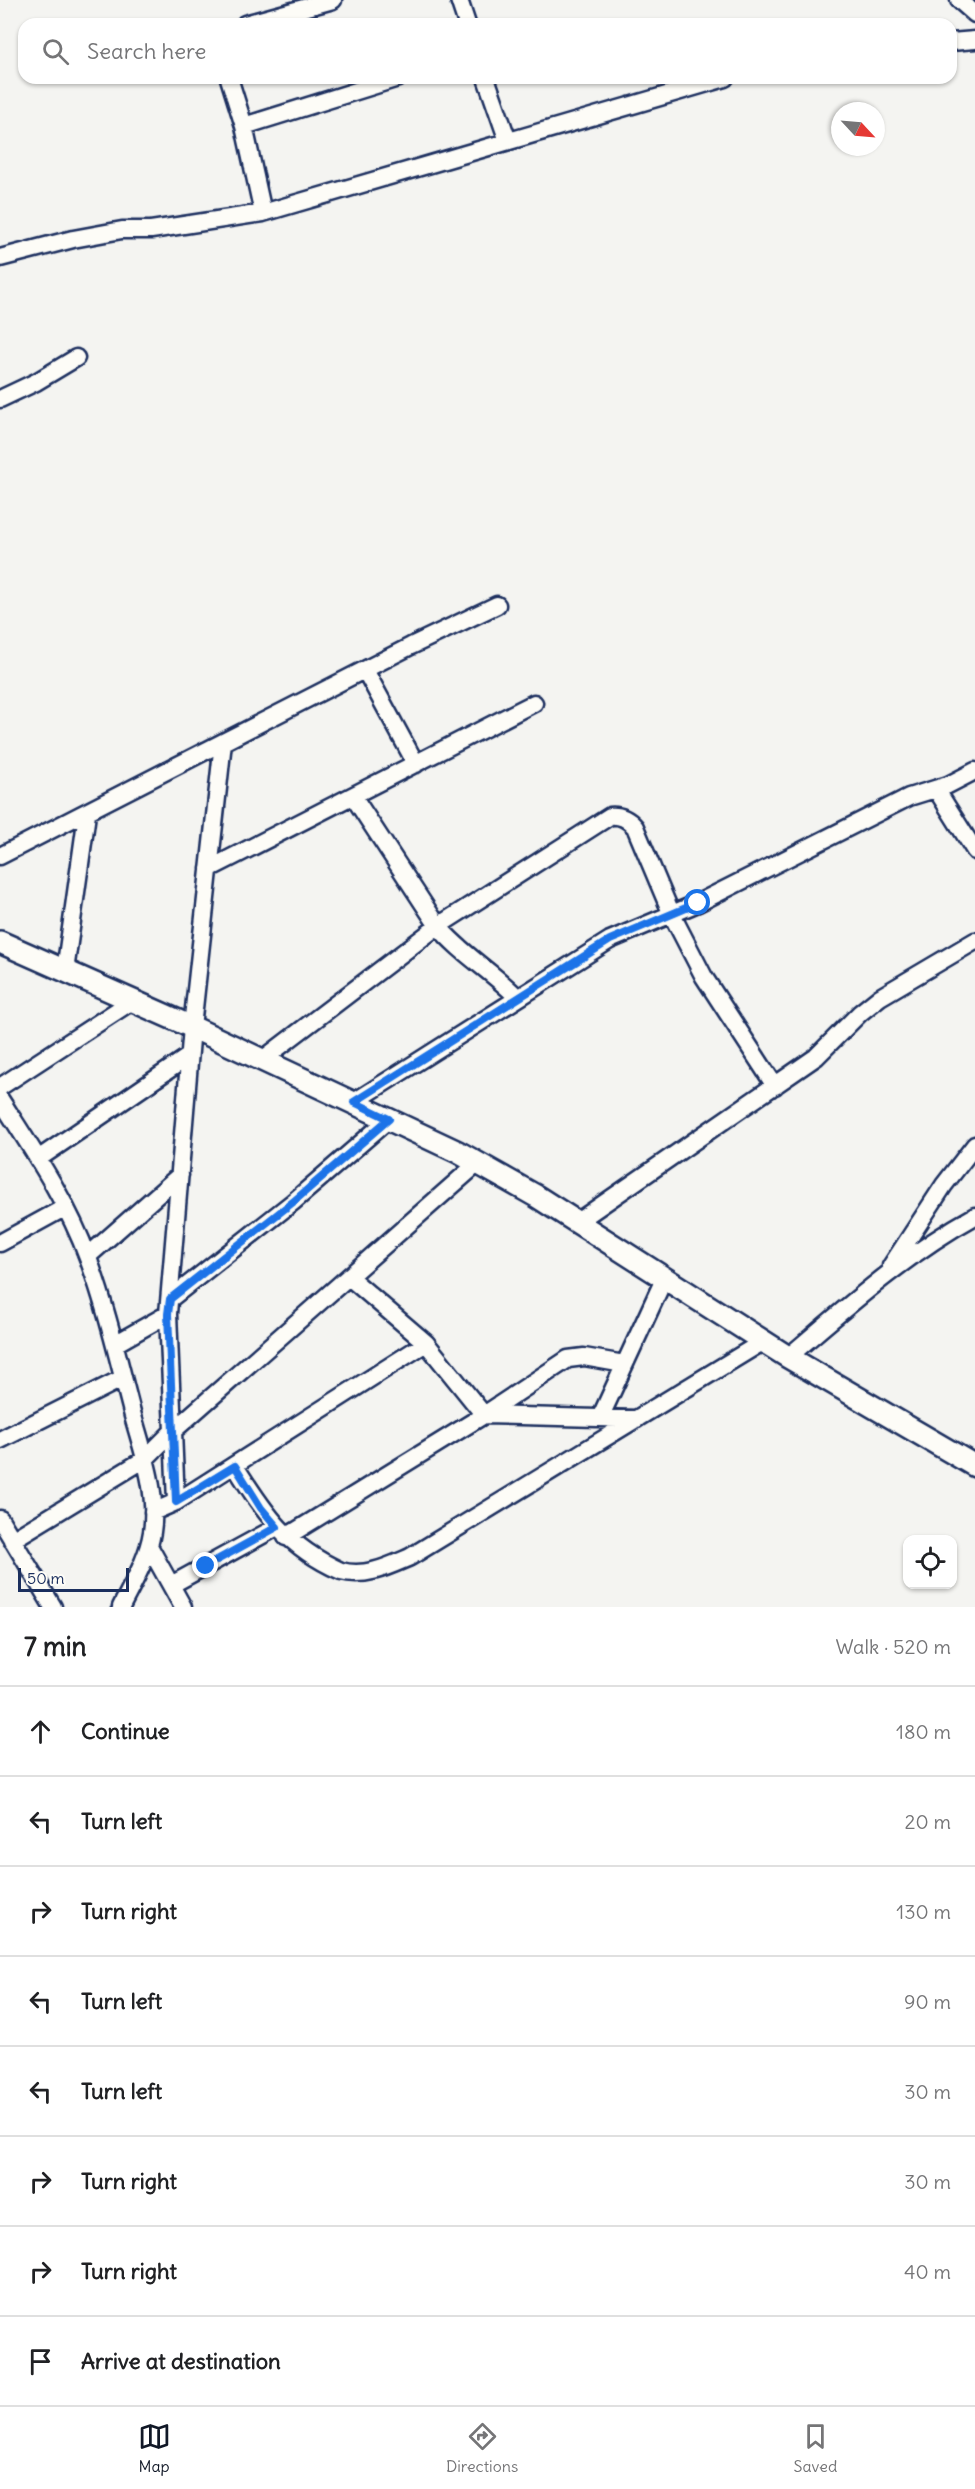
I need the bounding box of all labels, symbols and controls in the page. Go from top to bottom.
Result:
search box [18,18,957,84]
icon: search [39,35,72,68]
text: Search here [87,37,206,65]
north arrow [831,102,885,156]
route start [684,889,710,915]
map controls [903,1535,957,1589]
button: locate [903,1535,957,1589]
route end [192,1552,218,1578]
scale bar [18,1565,129,1592]
text: 50 m [27,1568,65,1588]
text: 7 min [24,1630,87,1663]
text: Walk · 520 m [836,1634,951,1659]
icon: ahead [24,1715,57,1748]
text: Continue [81,1717,170,1745]
text: 180 m [896,1719,951,1744]
icon: left [24,1805,57,1838]
text: Turn left [81,1807,162,1835]
text: 20 m [905,1809,951,1834]
icon: right [24,1895,57,1928]
text: Turn right [81,1897,177,1925]
text: 130 m [896,1899,951,1924]
icon: left [24,1985,57,2018]
text: Turn left [81,1987,162,2015]
text: 90 m [904,1989,951,2014]
icon: left [24,2075,57,2108]
text: Turn left [81,2077,162,2105]
text: 30 m [904,2079,951,2104]
icon: right [24,2165,57,2198]
text: Turn right [81,2167,177,2195]
text: 30 m [904,2169,951,2194]
icon: right [24,2255,57,2288]
text: Turn right [81,2257,177,2285]
text: 40 m [904,2259,951,2284]
icon: arrive [24,2345,57,2378]
text: Arrive at destination [81,2347,281,2375]
tab: Map [138,2420,171,2476]
tab: Directions [446,2420,518,2476]
tab: Saved [794,2420,837,2476]

